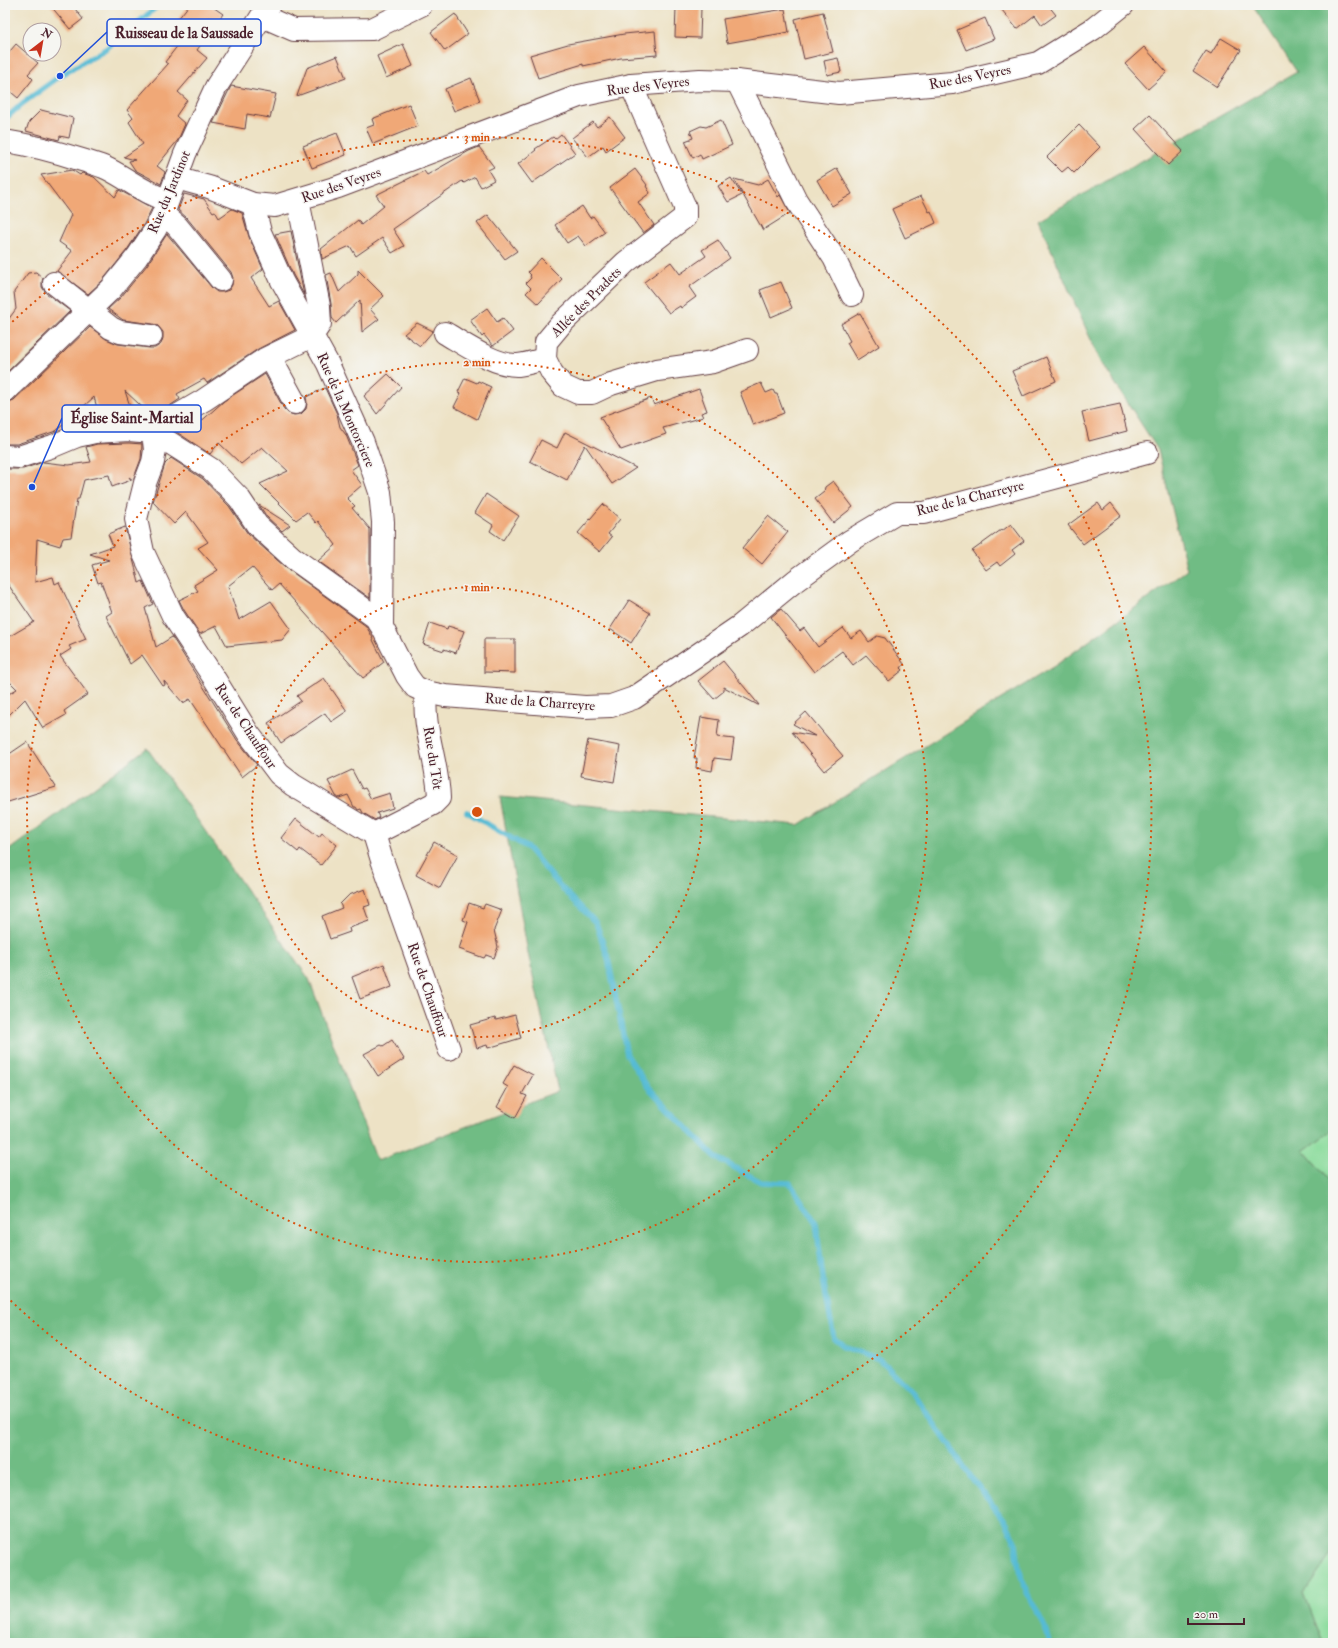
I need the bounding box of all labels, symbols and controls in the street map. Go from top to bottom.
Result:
callout: Ruisseau de la Saussade [107,19,261,46]
north arrow [22,22,62,62]
text: Ruisseau de la Saussade [115,24,254,43]
text: N [38,25,55,43]
street label: Rue des Veyres [928,61,1013,94]
street label: Rue des Veyres [606,72,691,100]
text: 3 min [464,130,491,145]
street label: Rue du Jardinot [144,148,194,236]
street label: Rue des Veyres [299,163,384,207]
street label: Allée des Pradets [547,263,625,341]
street label: Rue de la Montorciere [313,350,379,470]
text: 2 min [463,355,491,370]
callout: Église Saint-Martial [62,405,201,432]
text: Église Saint-Martial [71,407,194,429]
street label: Rue de la Charreyre [914,476,1026,521]
text: 1 min [464,580,491,595]
street label: Rue de Chauffour [211,680,281,773]
street label: Rue de la Charreyre [484,690,596,715]
street label: Rue du Tôt [420,725,446,791]
centre of rings [470,805,484,819]
street label: Rue de Chauffour [404,940,452,1040]
scale bar [1188,1600,1244,1626]
text: 20 m [1194,1607,1219,1622]

